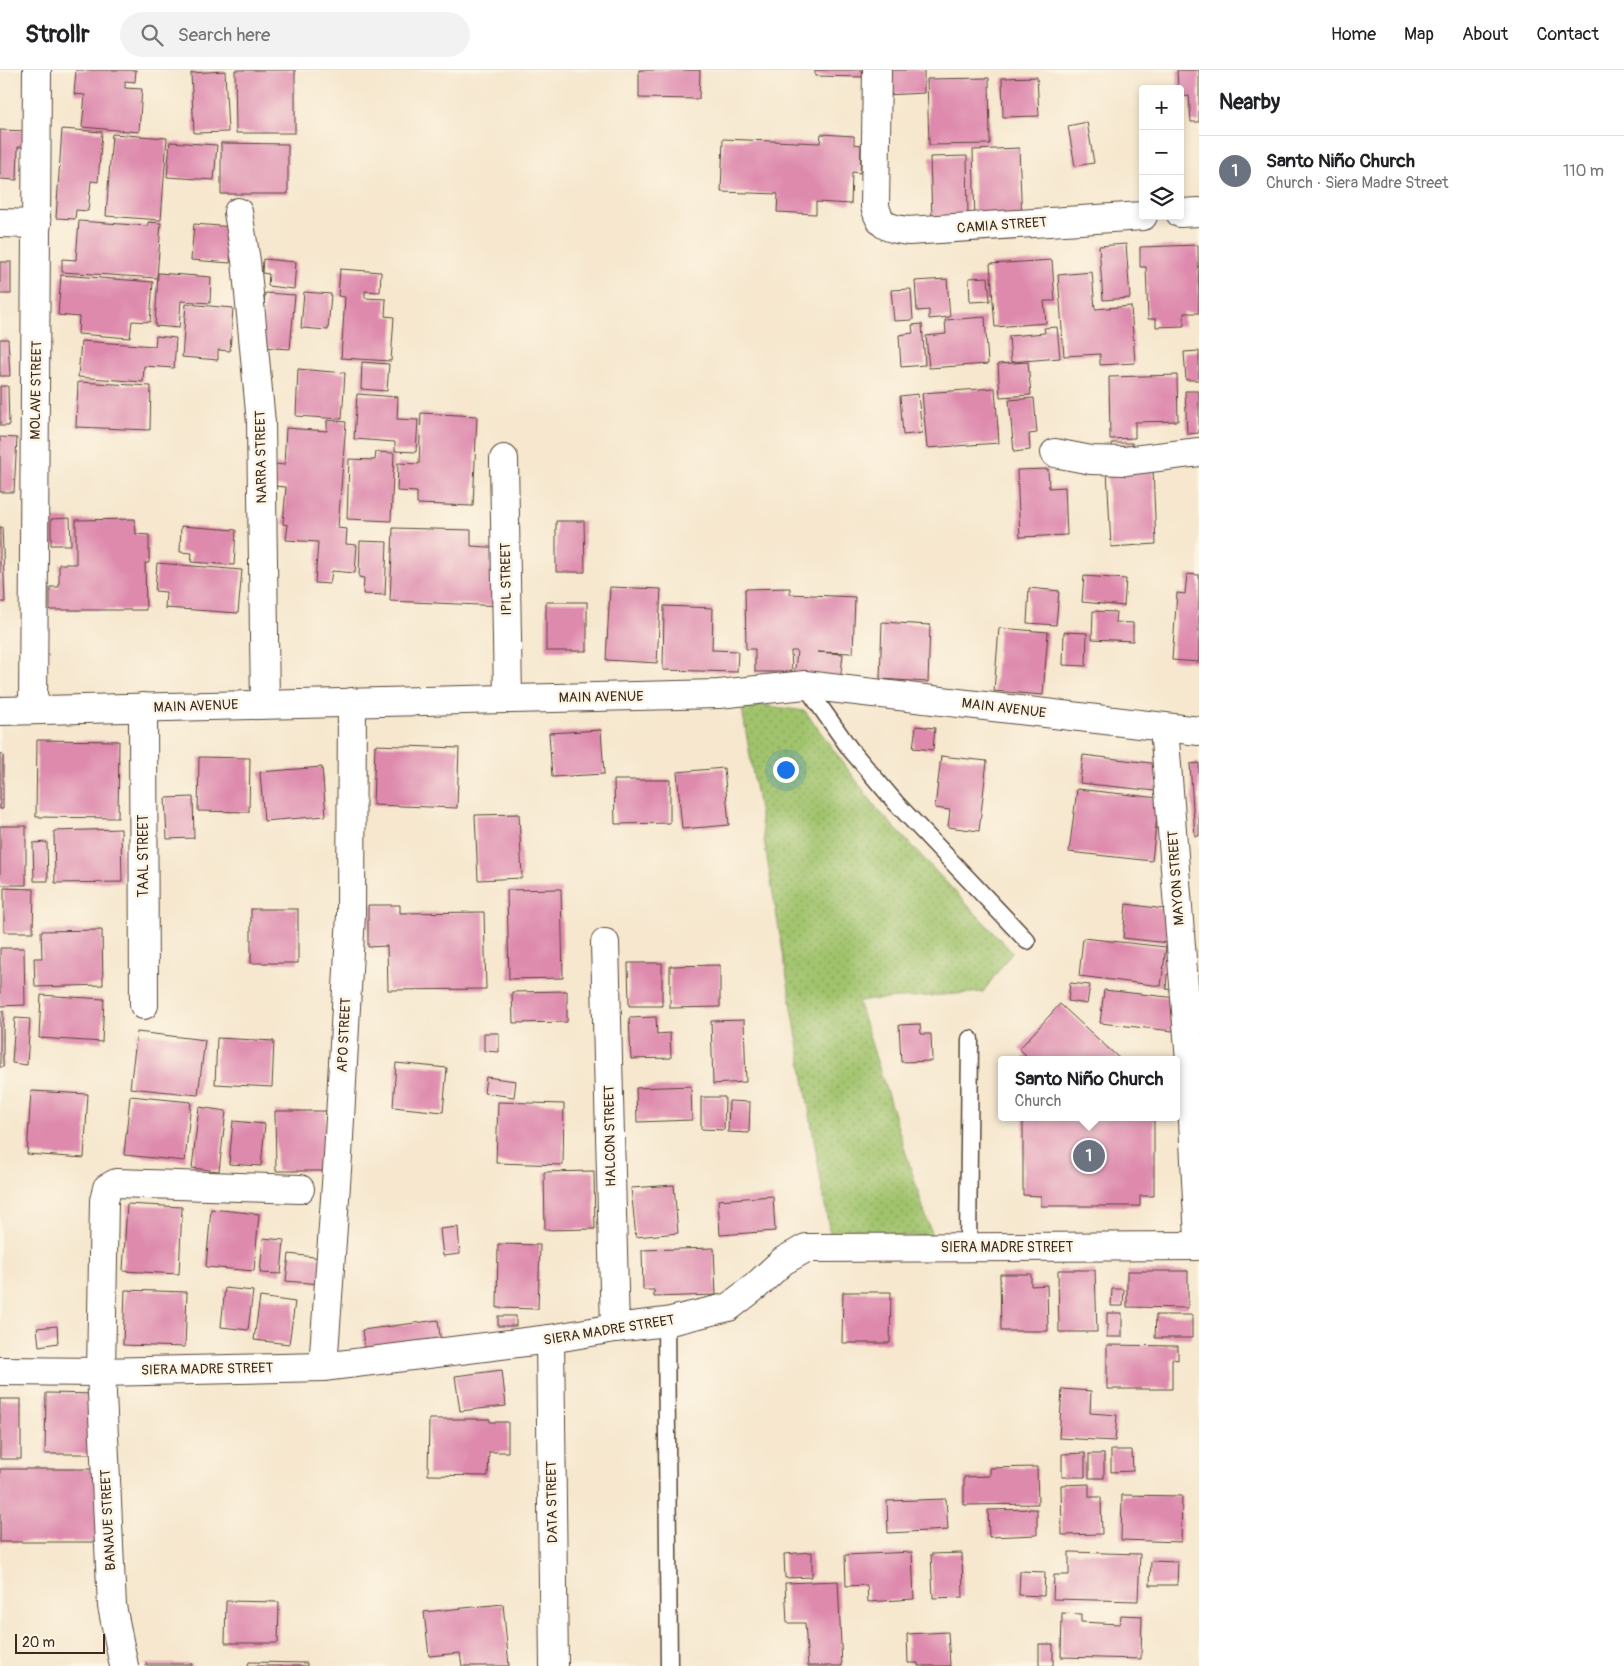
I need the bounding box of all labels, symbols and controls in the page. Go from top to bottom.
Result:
search box [120,12,470,57]
text: Strollr [25,20,90,49]
icon: search [138,21,166,49]
text: Search here [178,23,270,47]
text: Home [1331,23,1376,46]
text: Map [1404,23,1434,46]
text: About [1462,23,1508,46]
text: Contact [1536,23,1599,46]
map controls [1139,85,1184,220]
button: + [1139,85,1184,130]
text: Nearby [1219,89,1280,116]
button: − [1139,130,1184,175]
text: Santo Niño Church [1266,149,1415,173]
text: 1 [1232,161,1238,181]
text: 110 m [1563,161,1604,181]
text: Church · Siera Madre Street [1266,173,1449,193]
button: layers [1139,175,1184,220]
street label: CAMIA STREET [956,213,1048,237]
street label: MOLAVE STREET [27,340,45,440]
street label: NARRA STREET [252,410,270,504]
street label: IPIL STREET [497,542,515,616]
street label: MAIN AVENUE [558,688,644,706]
street label: MAIN AVENUE [961,694,1047,722]
street label: MAIN AVENUE [153,696,239,716]
your location [773,757,799,783]
street label: TAAL STREET [135,814,152,897]
street label: MAYON STREET [1164,830,1188,926]
street label: APO STREET [334,997,354,1073]
popup [998,1056,1180,1121]
text: Santo Niño Church [1015,1067,1163,1091]
street label: HALCON STREET [601,1085,619,1187]
text: Church [1015,1091,1061,1111]
pin: 1 [1073,1137,1105,1175]
street label: SIERA MADRE STREET [941,1239,1073,1256]
street label: SIERA MADRE STREET [542,1311,676,1349]
street label: SIERA MADRE STREET [141,1359,274,1379]
street label: DATA STREET [543,1460,561,1543]
street label: BANAUE STREET [97,1469,119,1571]
scale bar [15,1631,105,1654]
text: 20 m [22,1634,55,1651]

